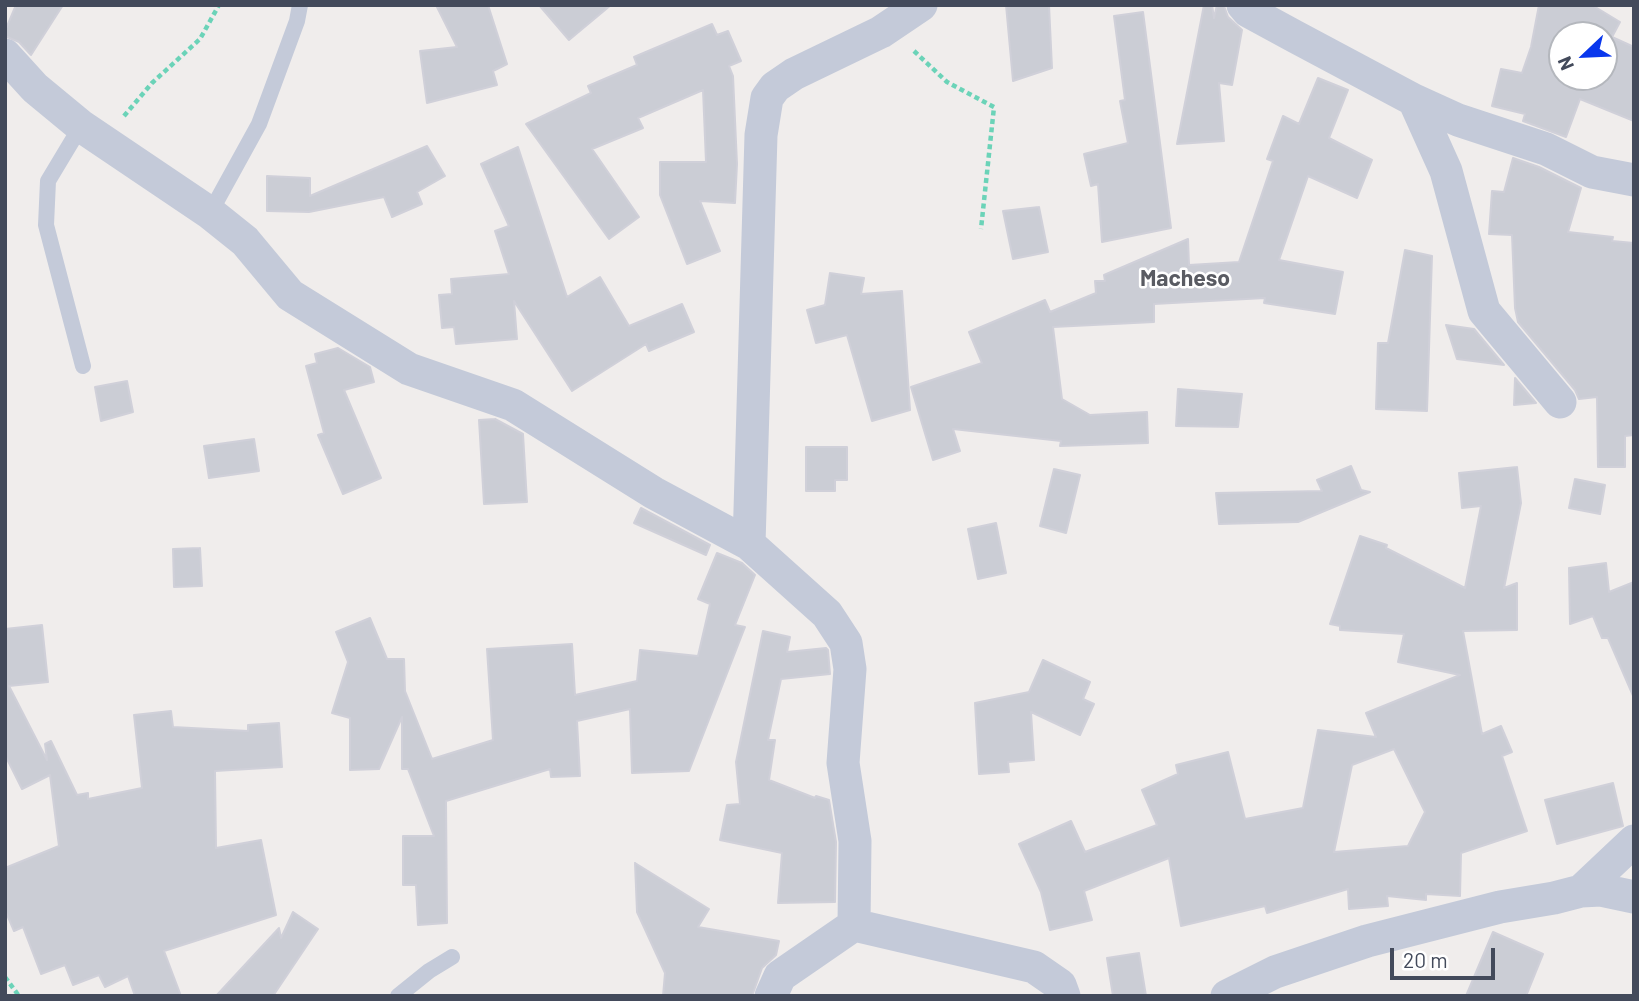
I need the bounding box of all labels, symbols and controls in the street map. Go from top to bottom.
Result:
north arrow [1548,21,1618,91]
text: N [1552,53,1578,74]
district label: Macheso [1140,264,1230,292]
scale bar [1394,934,1499,978]
text: 20 m [1403,947,1448,972]

